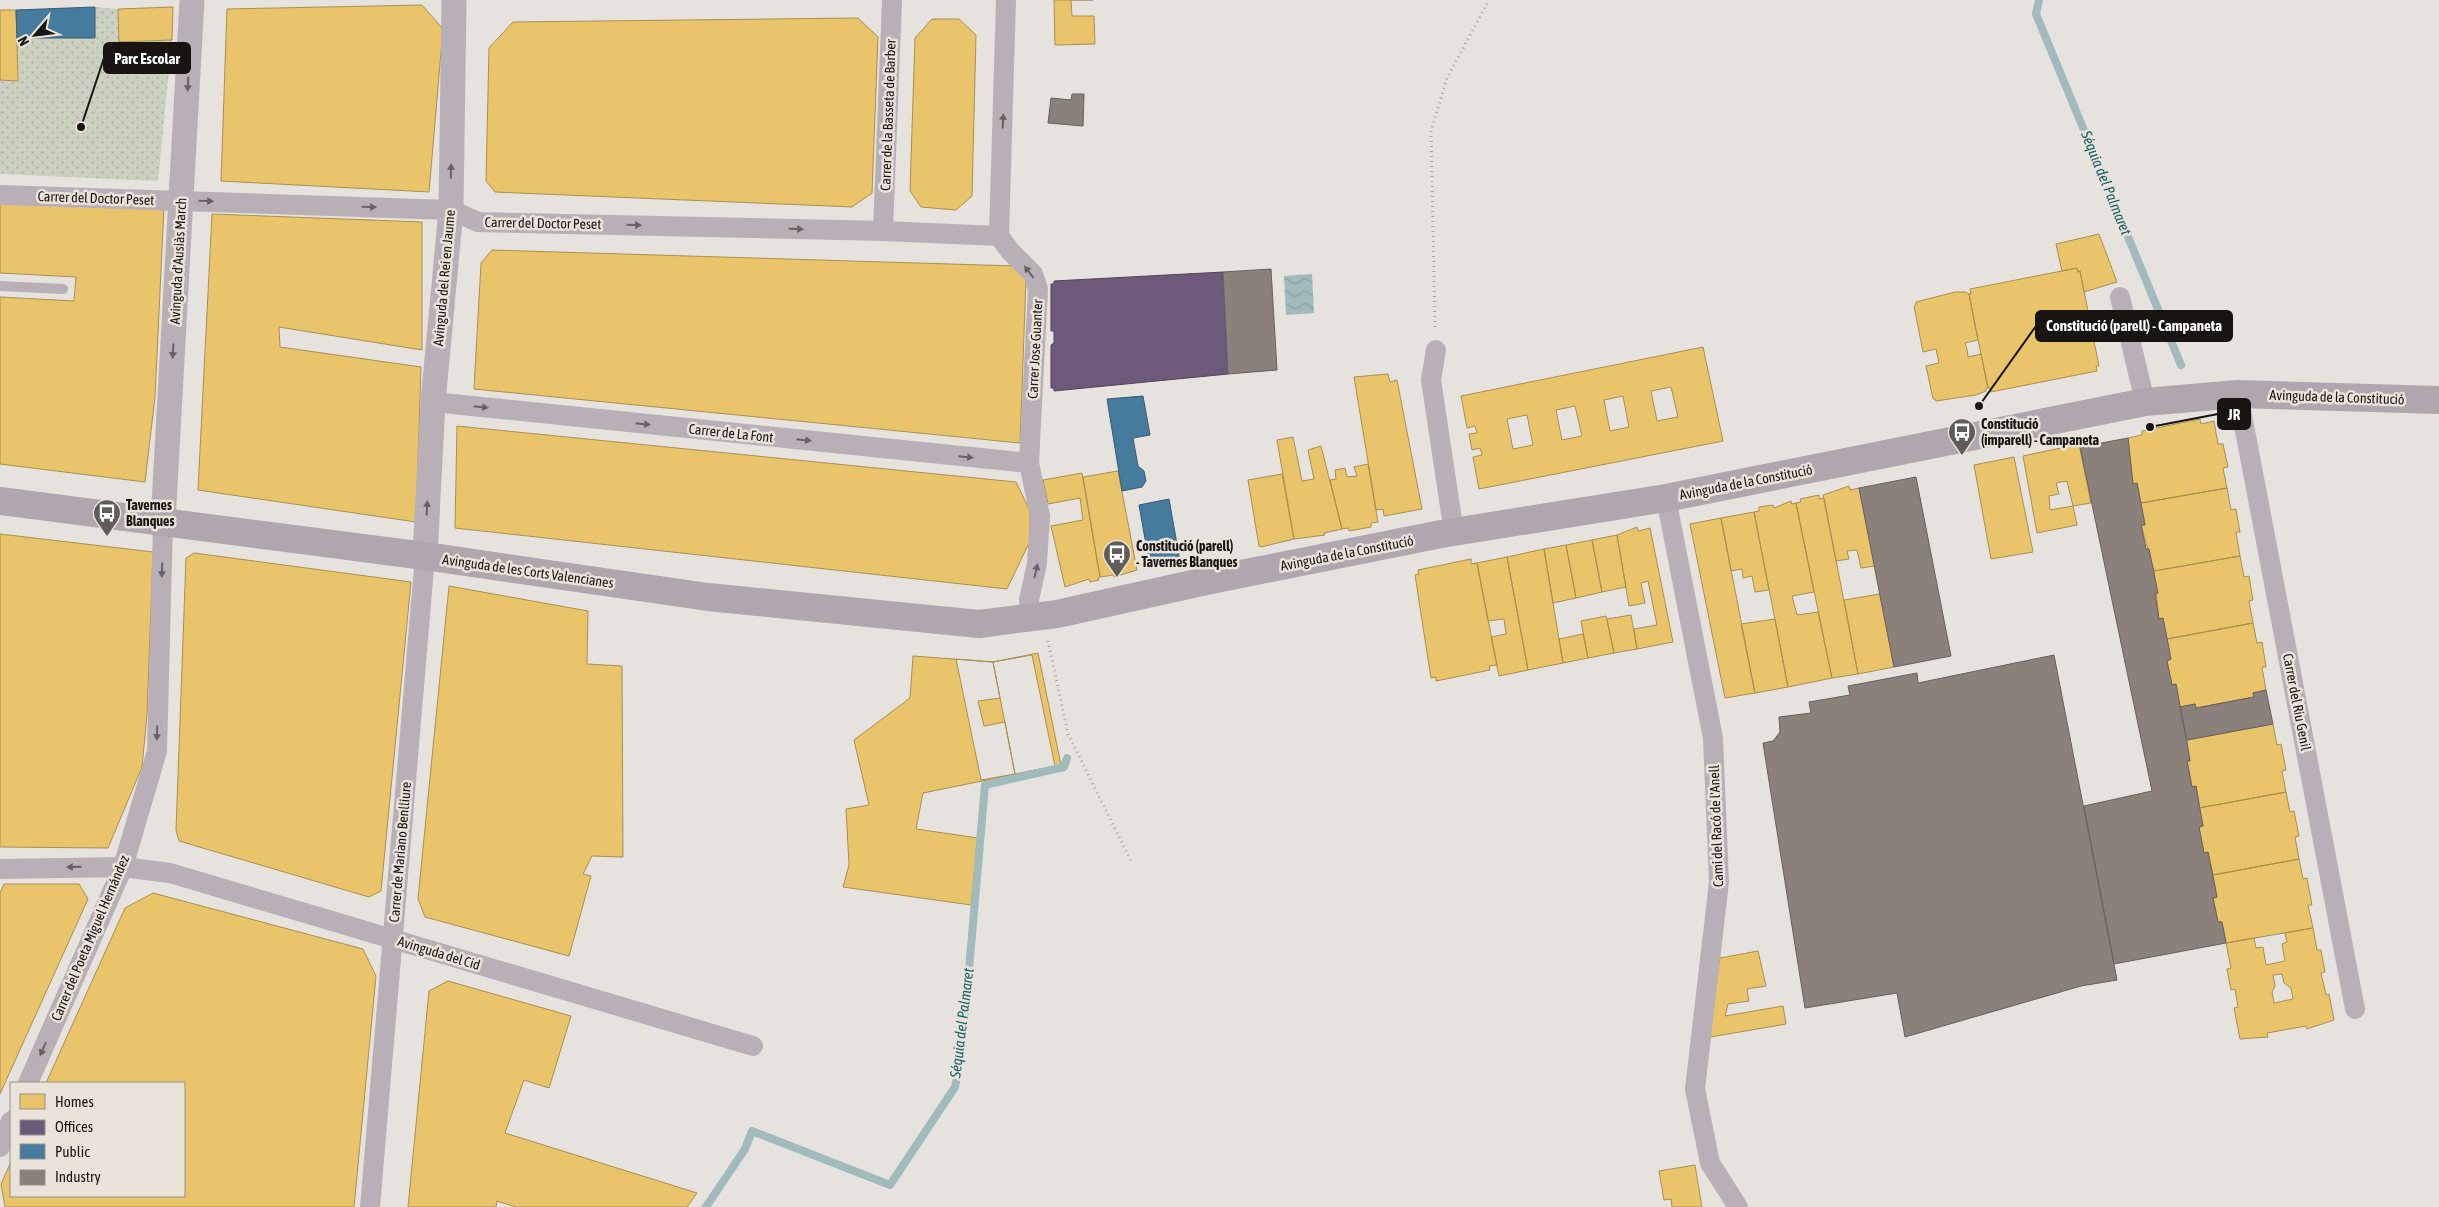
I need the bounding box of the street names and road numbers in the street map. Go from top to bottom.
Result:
street label: Carrer de la Basseta de Barber [877,38,899,191]
street label: Carrer del Doctor Peset [37,188,155,208]
street label: Avinguda d'Ausiàs March [167,197,189,325]
street label: Avinguda del Rei en Jaume [430,209,458,347]
street label: Carrer del Doctor Peset [485,214,601,232]
street label: Carrer Jose Guanter [1024,298,1046,399]
street label: Avinguda de la Constitució [2269,387,2405,407]
street label: Carrer de La Font [688,421,774,445]
street label: Avinguda de la Constitució [1678,461,1814,503]
street label: Avinguda de la Constitució [1279,532,1415,574]
street label: Avinguda de les Corts Valencianes [441,551,615,591]
street label: Carrer del Riu Genil [2280,652,2314,752]
street label: Camí del Racó de l'Anell [1706,764,1726,887]
street label: Carrer de Mariano Benlliure [386,781,414,923]
street label: Carrer del Poeta Miguel Hernández [48,853,132,1023]
street label: Avinguda del Cid [396,933,482,973]

